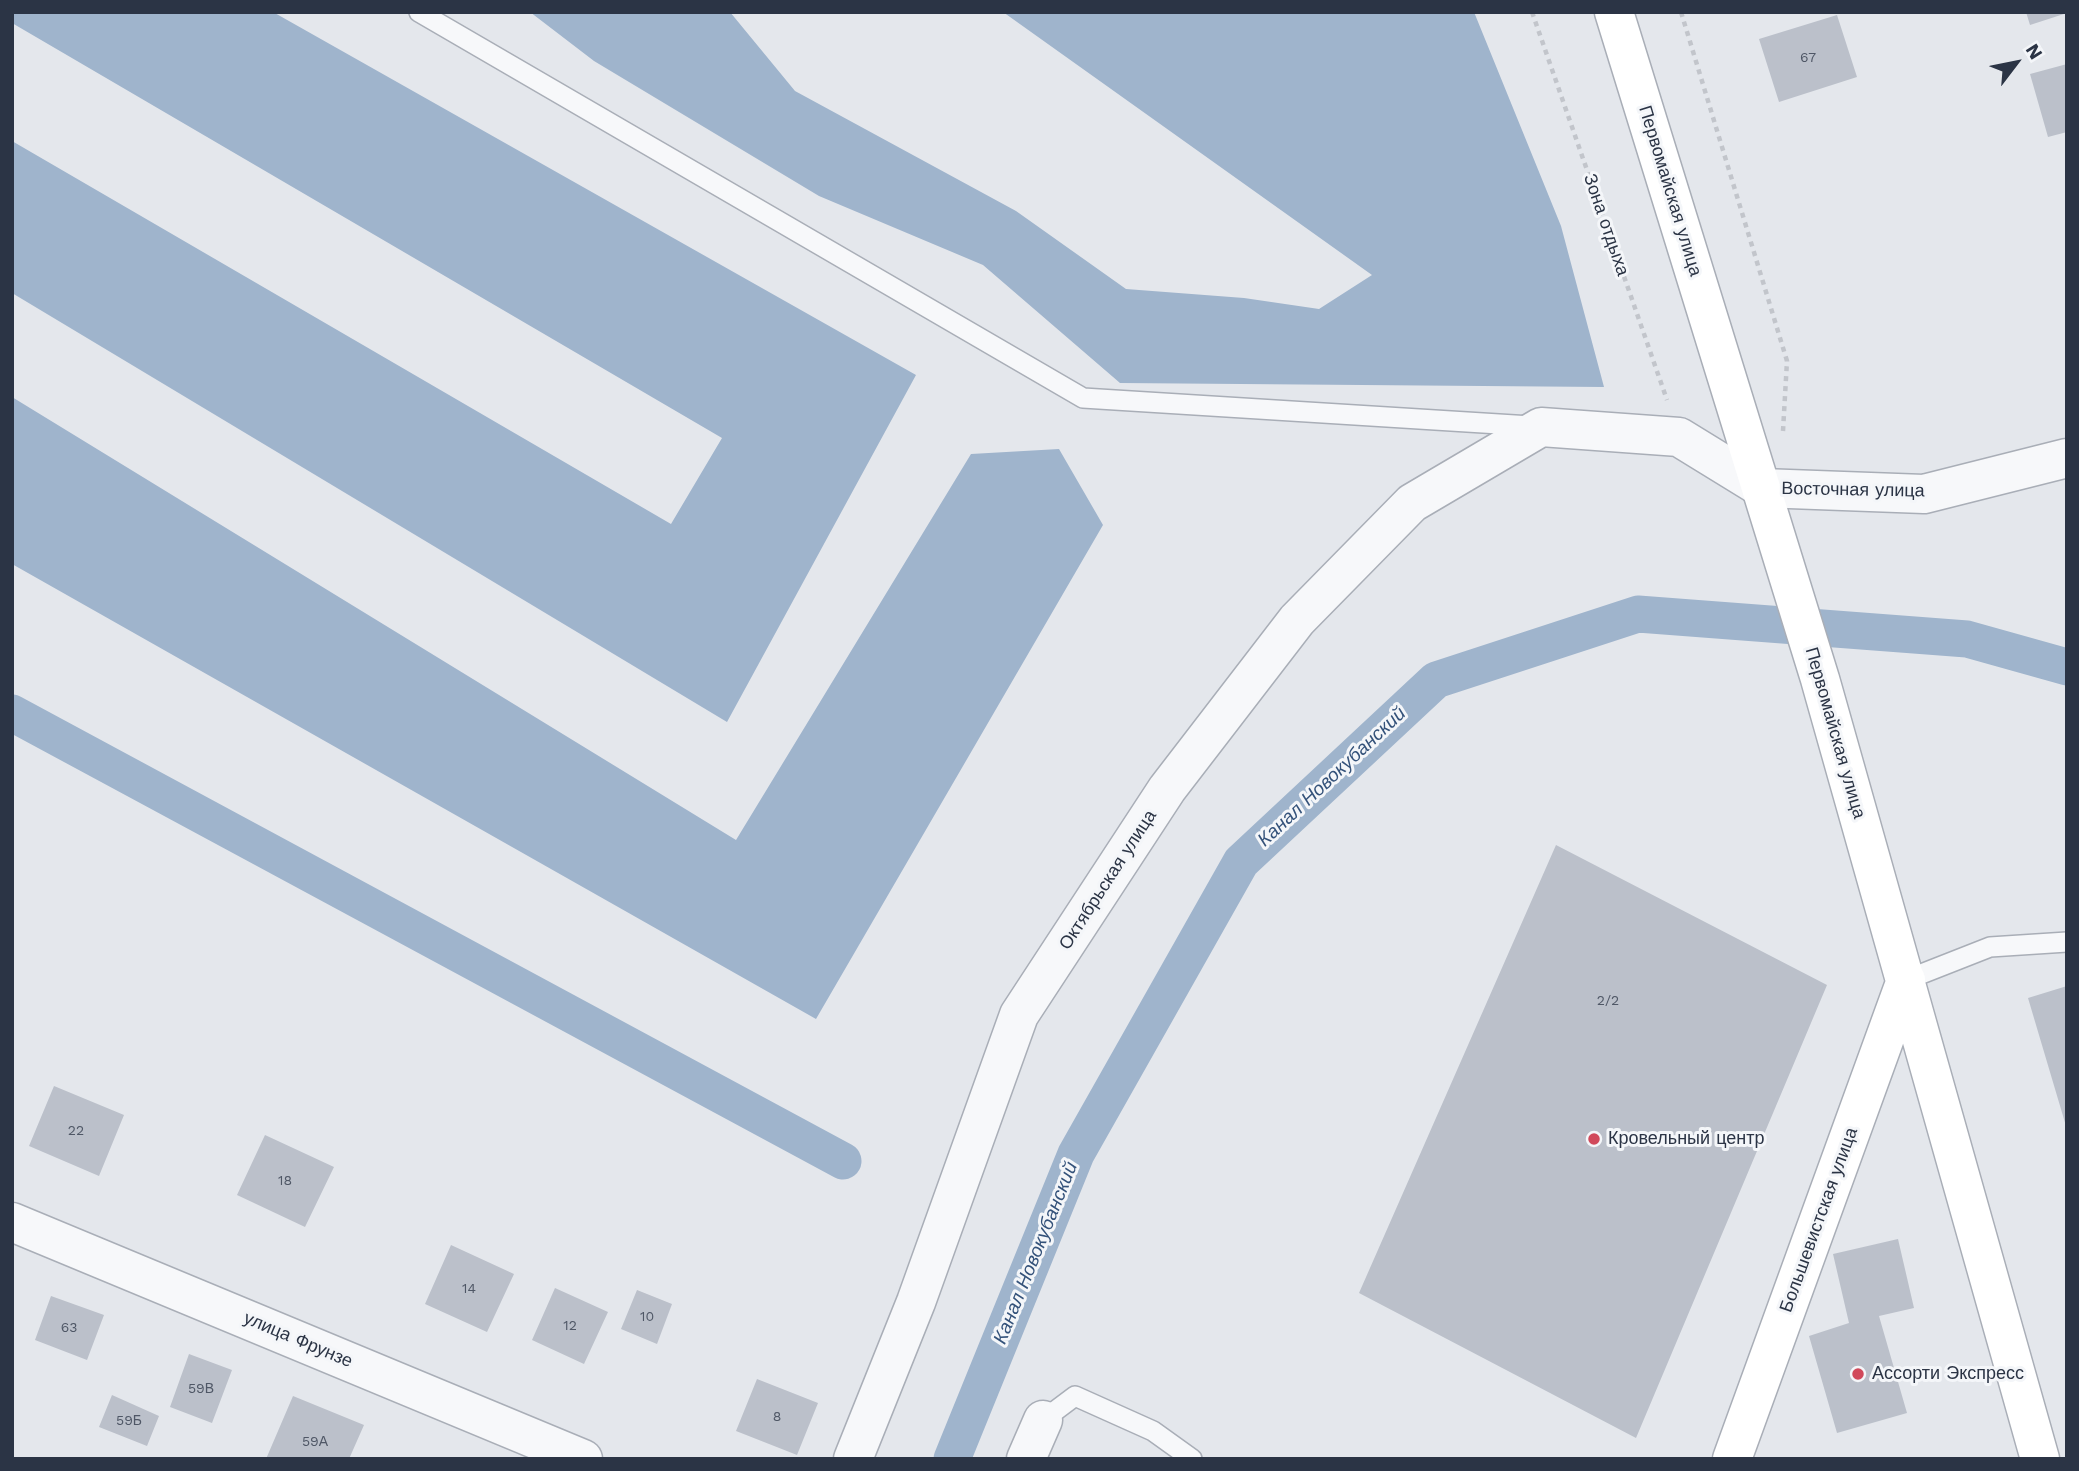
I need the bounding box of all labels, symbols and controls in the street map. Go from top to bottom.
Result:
north arrow [1981,28,2051,98]
text: N [2021,40,2048,64]
house number: 67 [1800,50,1816,66]
street label: Первомайская улица [1634,103,1706,279]
street label: Зона отдыха [1578,171,1634,279]
street label: Восточная улица [1781,478,1925,502]
street label: Первомайская улица [1800,645,1870,821]
water label: Канал Новокубанский [1253,702,1411,852]
street label: Октябрьская улица [1055,806,1161,954]
house number: 2/2 [1597,993,1619,1009]
house number: 22 [68,1123,84,1139]
street label: Большевистская улица [1775,1125,1863,1315]
place label: Кровельный центр [1608,1128,1765,1150]
marker: Кровельный центр [1586,1131,1602,1147]
water label: Канал Новокубанский [989,1159,1083,1347]
house number: 18 [278,1173,292,1189]
house number: 14 [462,1281,476,1297]
street label: улица Фрунзе [240,1307,356,1373]
house number: 10 [640,1309,654,1325]
house number: 12 [563,1318,577,1334]
house number: 63 [61,1320,77,1336]
place label: Ассорти Экспресс [1872,1363,2024,1385]
marker: Ассорти Экспресс [1850,1366,1866,1382]
house number: 59В [188,1381,214,1397]
house number: 8 [773,1409,781,1425]
house number: 59Б [116,1413,142,1429]
house number: 59А [302,1434,328,1450]

